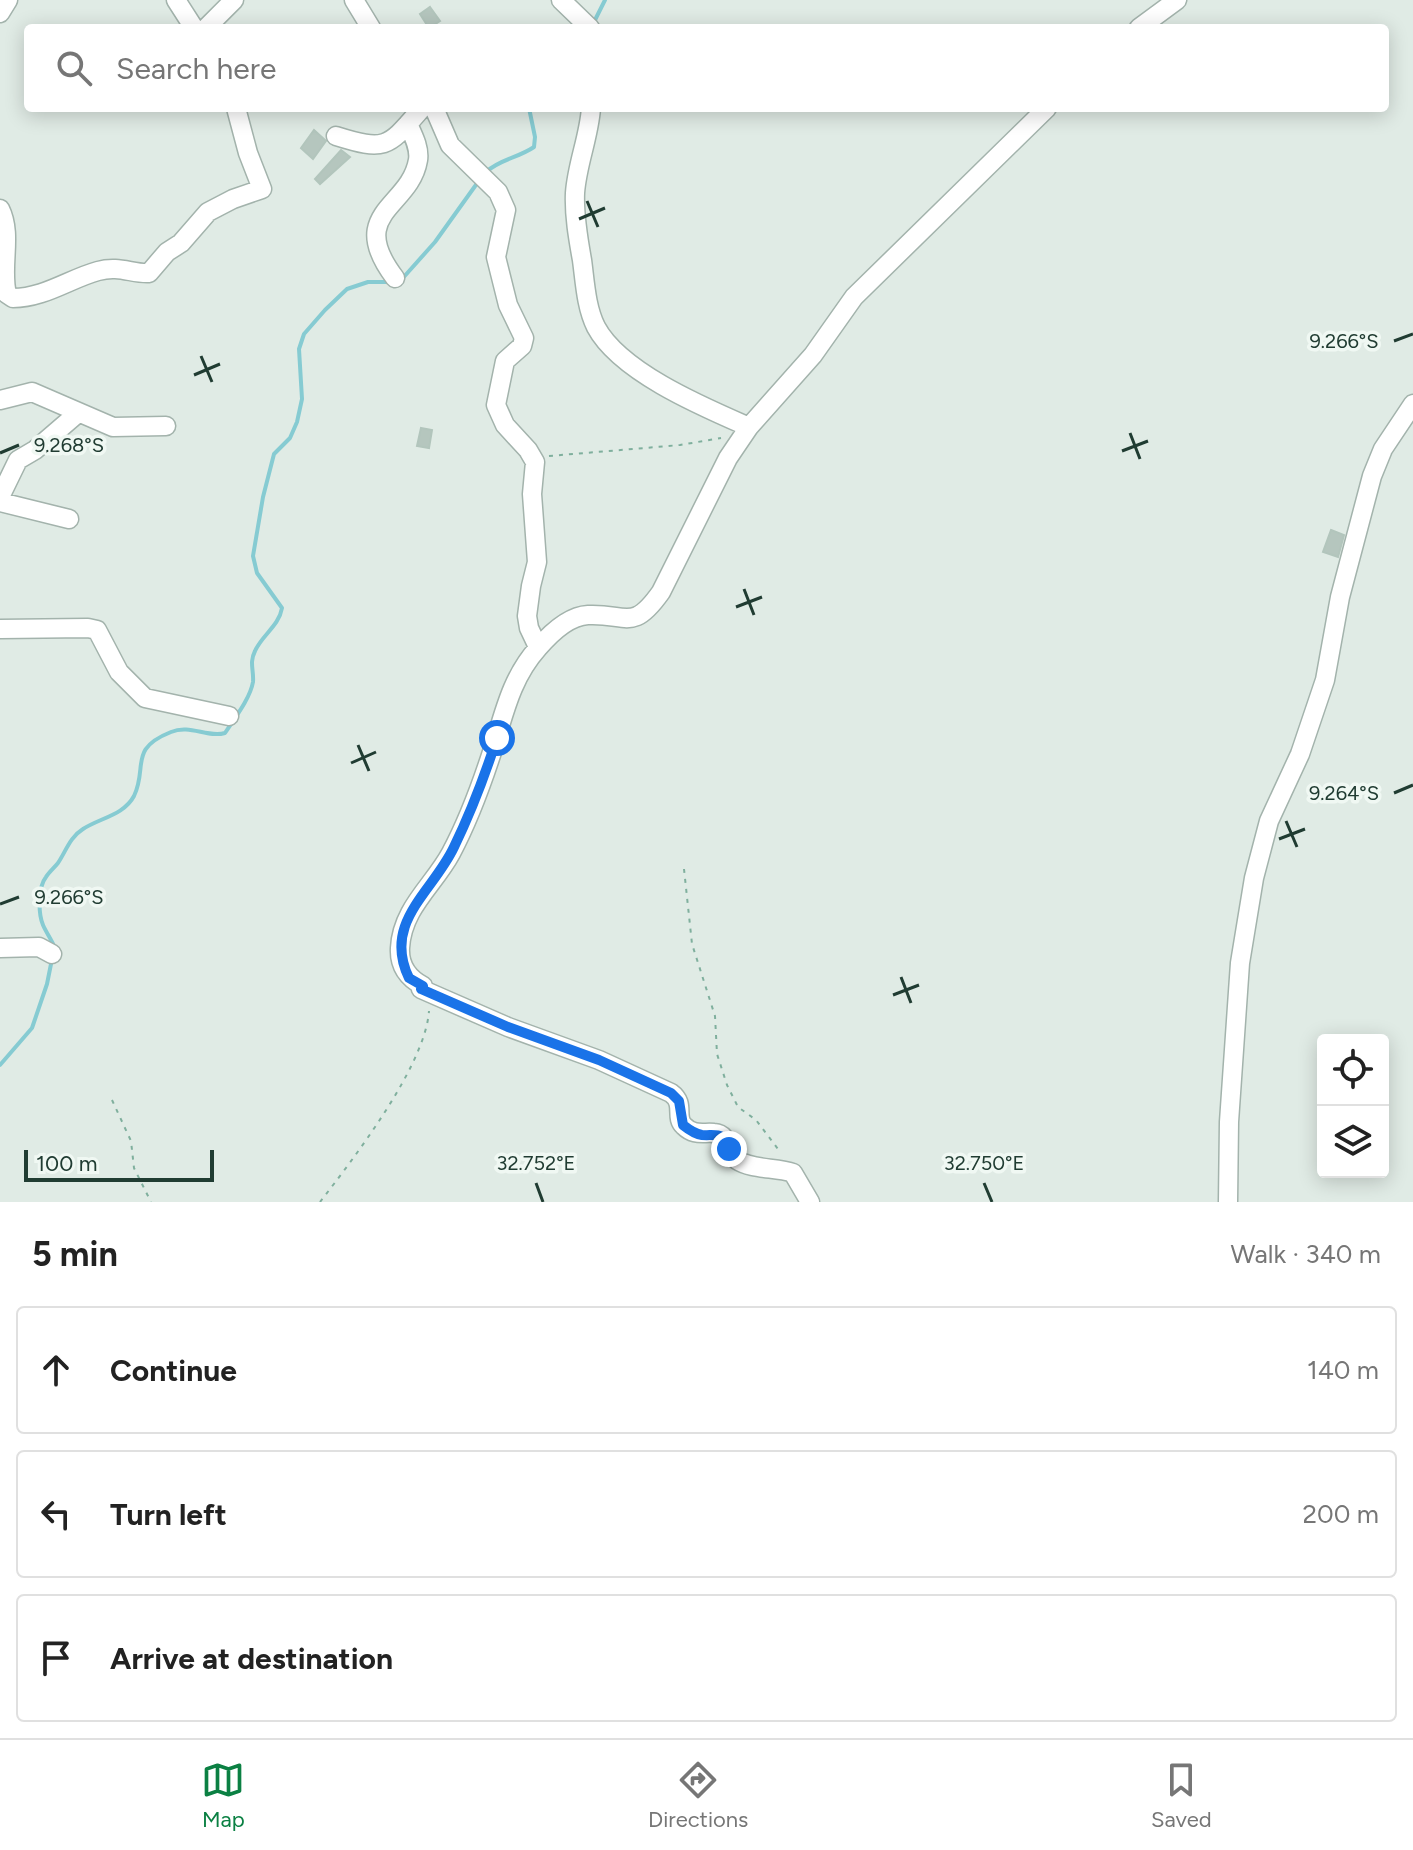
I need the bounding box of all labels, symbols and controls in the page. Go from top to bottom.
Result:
search box [24,24,1389,112]
icon: search [52,46,96,90]
text: Search here [116,50,276,87]
text: 9.266°S [1310,329,1378,353]
text: 9.268°S [34,433,104,457]
route start [479,720,515,756]
text: 9.264°S [1309,781,1379,805]
text: 9.266°S [35,885,103,909]
map controls [1317,1034,1389,1178]
button: locate [1317,1034,1389,1106]
button: layers [1317,1106,1389,1178]
route end [711,1131,747,1167]
scale bar [24,1146,214,1182]
text: 100 m [36,1150,97,1177]
text: 32.752°E [497,1151,575,1175]
text: 32.750°E [944,1151,1024,1175]
text: 5 min [32,1234,118,1275]
text: Walk · 340 m [1231,1238,1381,1270]
icon: ahead [34,1348,78,1392]
text: Continue [110,1352,237,1389]
text: 140 m [1307,1354,1379,1386]
icon: left [34,1492,78,1536]
text: Turn left [110,1496,227,1533]
text: 200 m [1303,1498,1379,1530]
icon: arrive [34,1636,78,1680]
text: Arrive at destination [110,1640,393,1677]
tab: Map [201,1758,245,1833]
tab: Directions [648,1758,748,1833]
tab: Saved [1151,1758,1212,1833]

